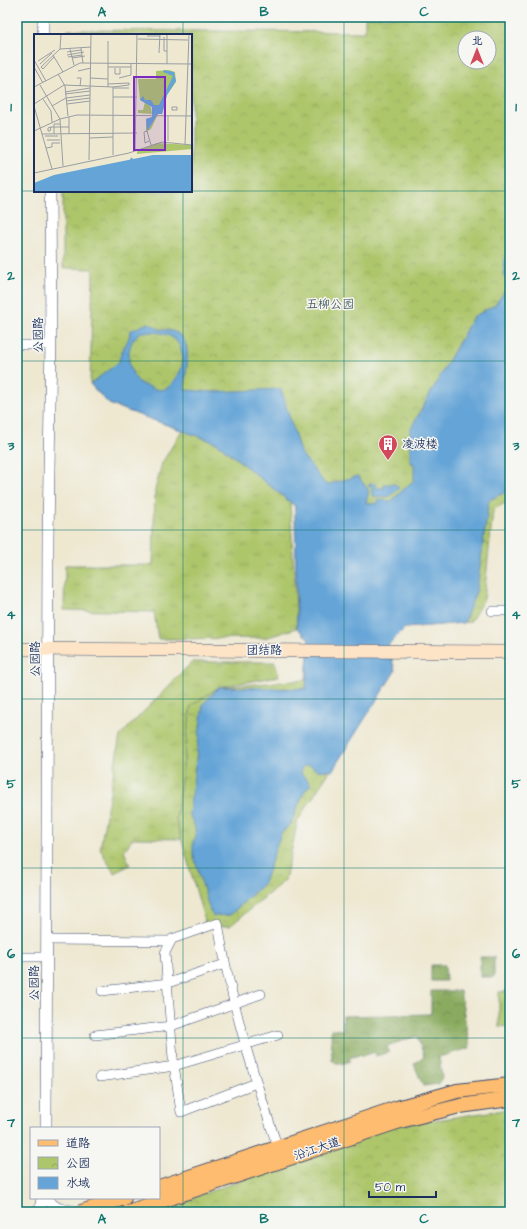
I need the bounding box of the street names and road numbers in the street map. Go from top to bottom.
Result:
street label: 公园路 [30,317,47,353]
street label: 公园路 [27,641,44,677]
street label: 团结路 [246,642,282,659]
street label: 公园路 [26,965,43,1001]
street label: 沿江大道 [292,1133,342,1165]

